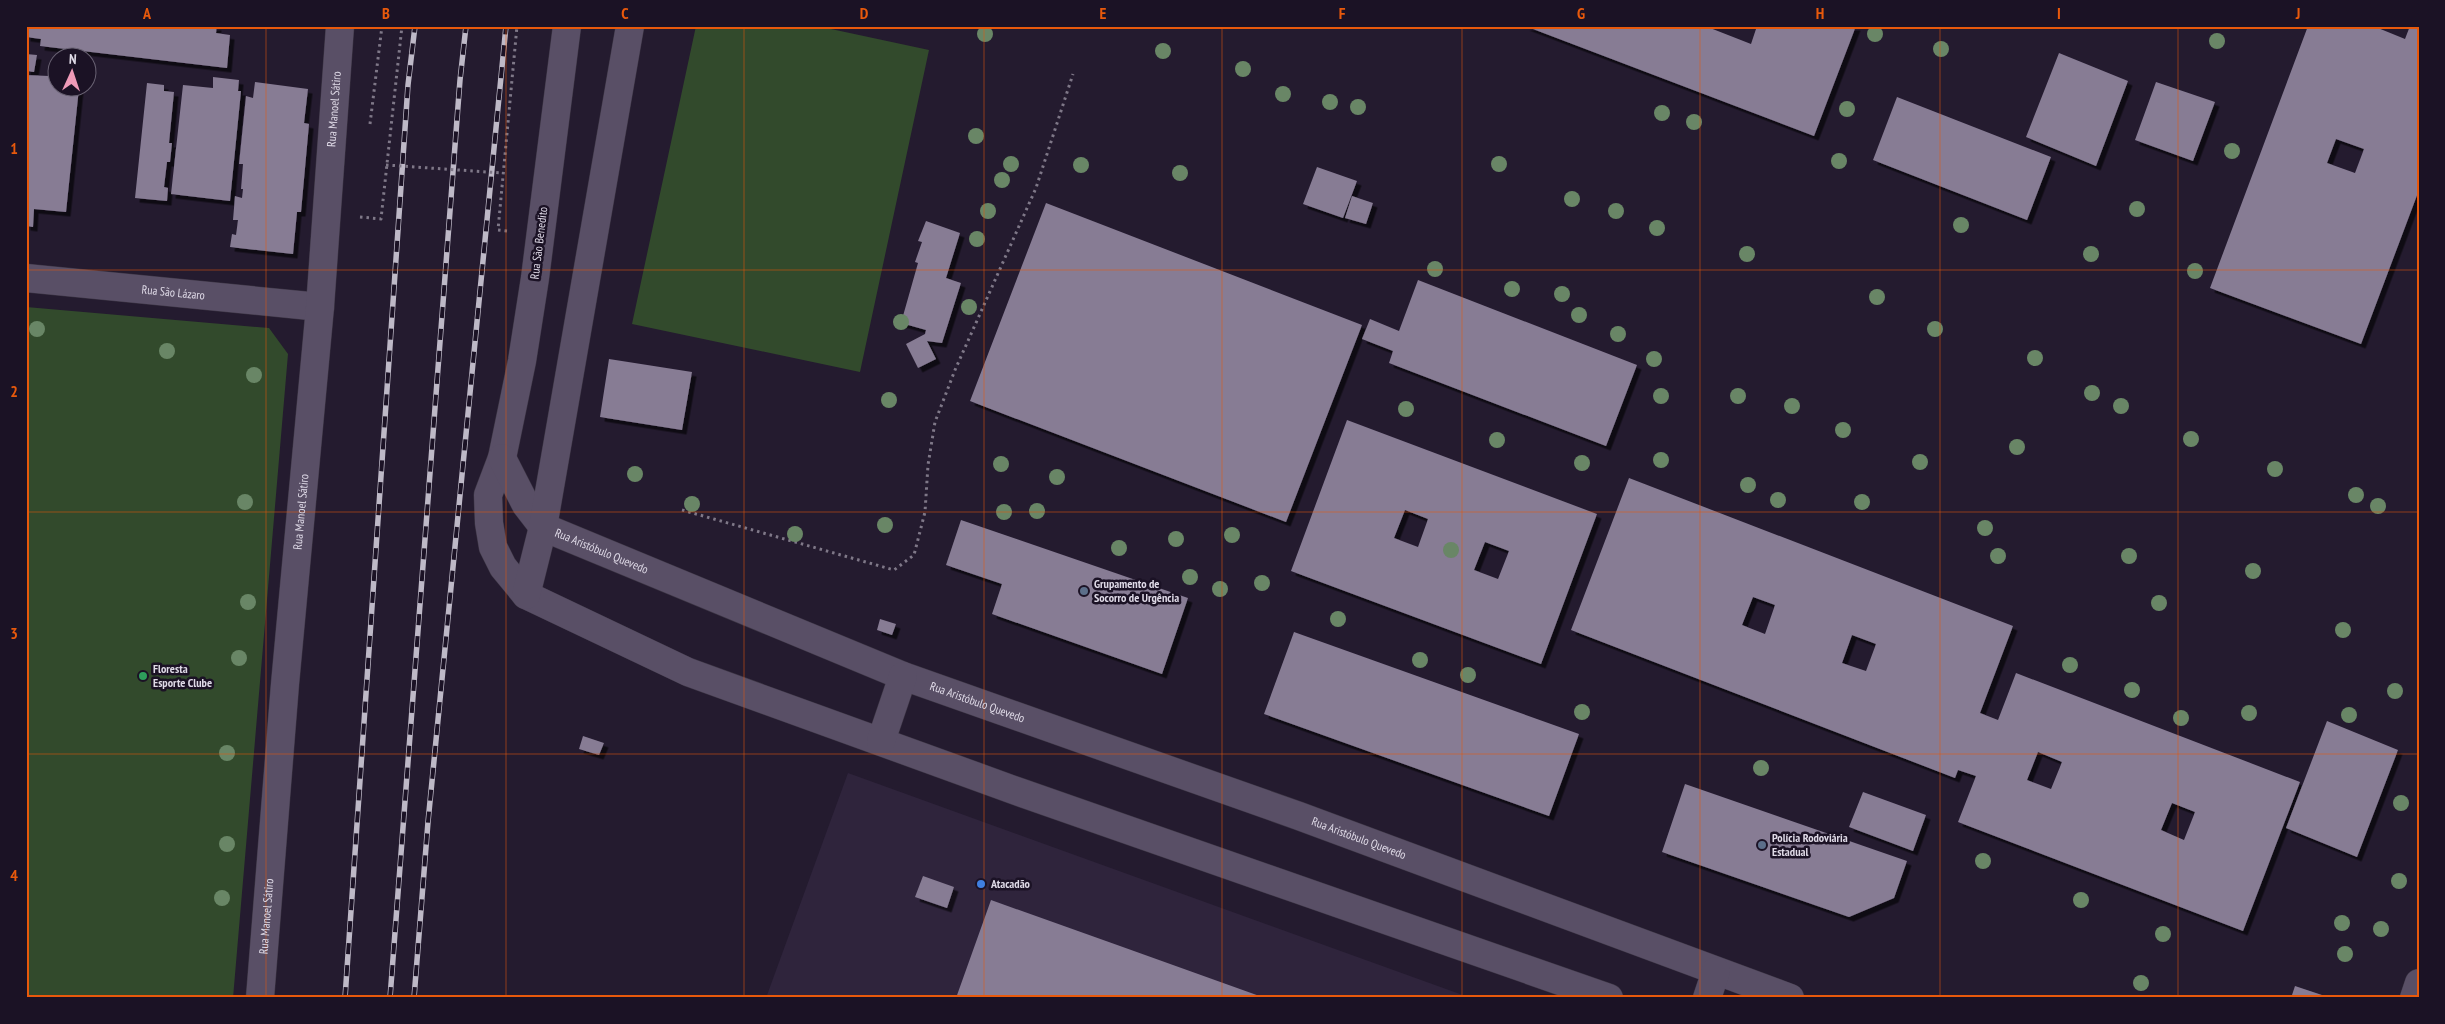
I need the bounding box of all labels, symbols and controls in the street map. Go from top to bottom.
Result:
text: A [142,3,152,23]
text: B [382,3,390,23]
text: C [621,3,629,23]
text: D [860,3,869,23]
text: E [1100,3,1107,23]
text: F [1339,3,1346,23]
text: G [1577,3,1585,23]
text: H [1816,3,1824,23]
text: I [2057,3,2061,23]
text: J [2295,3,2300,23]
north arrow [48,48,98,98]
text: N [68,50,77,68]
street label: Rua Manoel Sátiro [323,71,344,147]
text: 1 [10,138,18,158]
street label: Rua São Benedito [527,206,550,280]
street label: Rua São Lázaro [141,281,206,303]
text: 2 [10,381,18,401]
street label: Rua Manoel Sátiro [290,473,311,550]
street label: Rua Aristóbulo Quevedo [553,525,651,577]
place label: Grupamento de Socorro de Urgência [1094,576,1179,605]
marker: Grupamento de Socorro de Urgência [1078,585,1090,597]
text: 3 [10,623,18,643]
place label: Floresta Esporte Clube [153,661,212,690]
marker: Floresta Esporte Clube [137,670,149,682]
street label: Rua Aristóbulo Quevedo [928,678,1027,725]
street label: Rua Aristóbulo Quevedo [1310,813,1408,862]
place label: Polícia Rodoviária Estadual [1772,830,1848,859]
marker: Polícia Rodoviária Estadual [1756,839,1768,851]
text: 4 [10,865,18,885]
place label: Atacadão [990,876,1031,891]
street label: Rua Manoel Sátiro [256,878,277,955]
marker: Atacadão [975,878,987,890]

